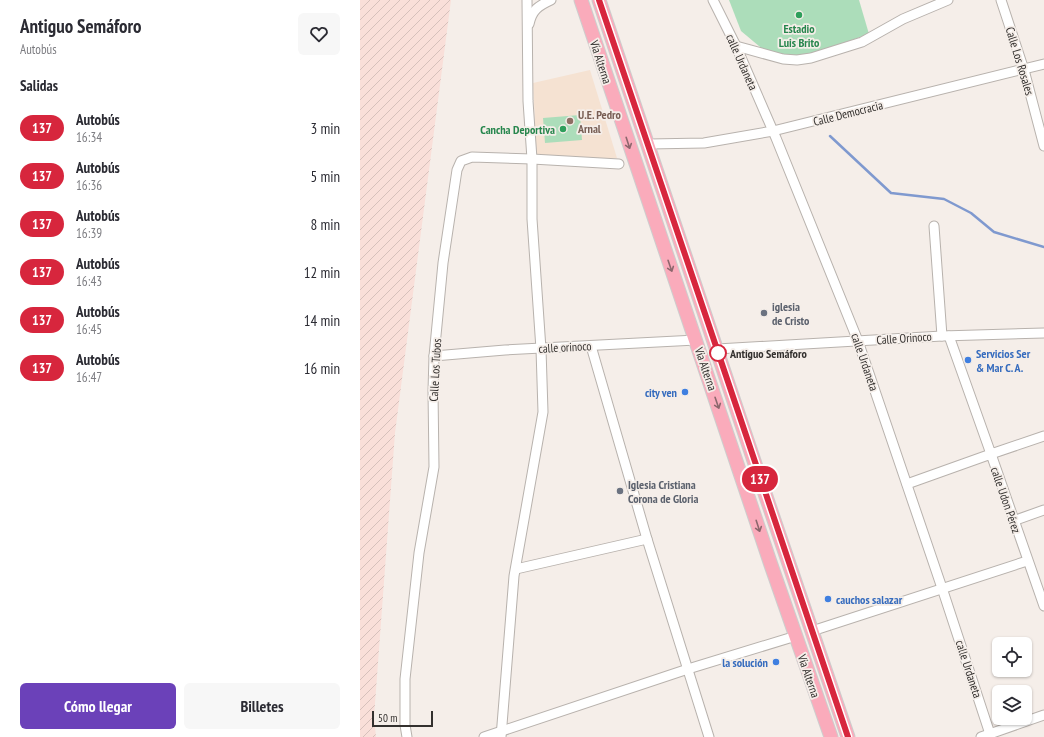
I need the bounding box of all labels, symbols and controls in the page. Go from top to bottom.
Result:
marker: Estadio Luis Brito [794,10,804,20]
button: heart [298,13,340,55]
text: Antiguo Semáforo [20,14,142,38]
place label: Estadio Luis Brito [779,21,820,50]
street label: Calle Los Rosales [1003,25,1037,97]
street label: calle Urdaneta [723,32,761,93]
street label: Vía Alterna [587,37,615,86]
text: Autobús [20,41,57,58]
text: Salidas [20,76,58,95]
street label: Calle Democracia [811,97,885,129]
place label: U.E. Pedro Arnal [577,107,622,136]
text: Autobús [76,110,120,129]
marker: U.E. Pedro Arnal [565,116,575,126]
text: 137 [32,119,52,137]
text: 3 min [310,119,340,138]
place label: Cancha Deportiva [480,122,555,137]
marker: Cancha Deportiva [558,124,568,134]
text: 16:34 [76,129,102,146]
one-way arrow [625,137,633,149]
text: Autobús [76,158,120,177]
text: 137 [32,167,52,185]
text: 5 min [310,167,340,186]
text: 16:36 [76,177,102,194]
text: Autobús [76,206,120,225]
text: 137 [32,215,52,233]
text: 8 min [310,215,340,234]
text: 16:39 [76,225,102,242]
text: Autobús [76,254,120,273]
one-way arrow [667,260,675,272]
text: 137 [32,263,52,281]
text: 12 min [304,263,340,282]
text: 16:43 [76,273,102,290]
place label: iglesia de Cristo [772,299,810,328]
text: Autobús [76,302,120,321]
marker: iglesia de Cristo [759,308,769,318]
text: 137 [32,311,52,329]
text: 14 min [304,311,340,330]
text: 16:45 [76,321,102,338]
street label: Calle Orinoco [876,329,932,347]
street label: calle Urdaneta [848,331,882,393]
street label: Calle Los Tubos [426,338,444,402]
street label: calle orinoco [538,338,592,356]
street label: Vía Alterna [691,344,720,393]
marker: Antiguo Semáforo [709,344,727,362]
place label: Antiguo Semáforo [729,346,807,361]
place label: Servicios Ser & Mar C. A. [976,346,1031,375]
text: Autobús [76,350,120,369]
marker: Servicios Ser & Mar C. A. [963,355,973,365]
text: 137 [32,359,52,377]
text: 16 min [304,359,340,378]
text: 16:47 [76,369,102,386]
place label: city ven [645,385,677,400]
marker: city ven [680,387,690,397]
one-way arrow [714,396,721,409]
street label: calle Udon Pérez [988,465,1024,535]
line badge: 137 [737,466,783,492]
text: 137 [750,470,770,488]
place label: Iglesia Cristiana Corona de Gloria [628,477,698,506]
marker: Iglesia Cristiana Corona de Gloria [615,486,625,496]
one-way arrow [755,519,762,532]
place label: cauchos salazar [836,592,903,607]
marker: cauchos salazar [823,594,833,604]
map controls [992,637,1032,725]
button: locate [992,637,1032,677]
street label: calle Urdaneta [953,638,985,700]
street label: Vía Alterna [794,651,823,700]
place label: la solución [722,655,768,670]
marker: la solución [771,657,781,667]
button: Cómo llegar [20,683,176,729]
button: Billetes [184,683,340,729]
button: layers [992,685,1032,725]
scale bar [372,709,433,728]
text: 50 m [378,711,397,725]

